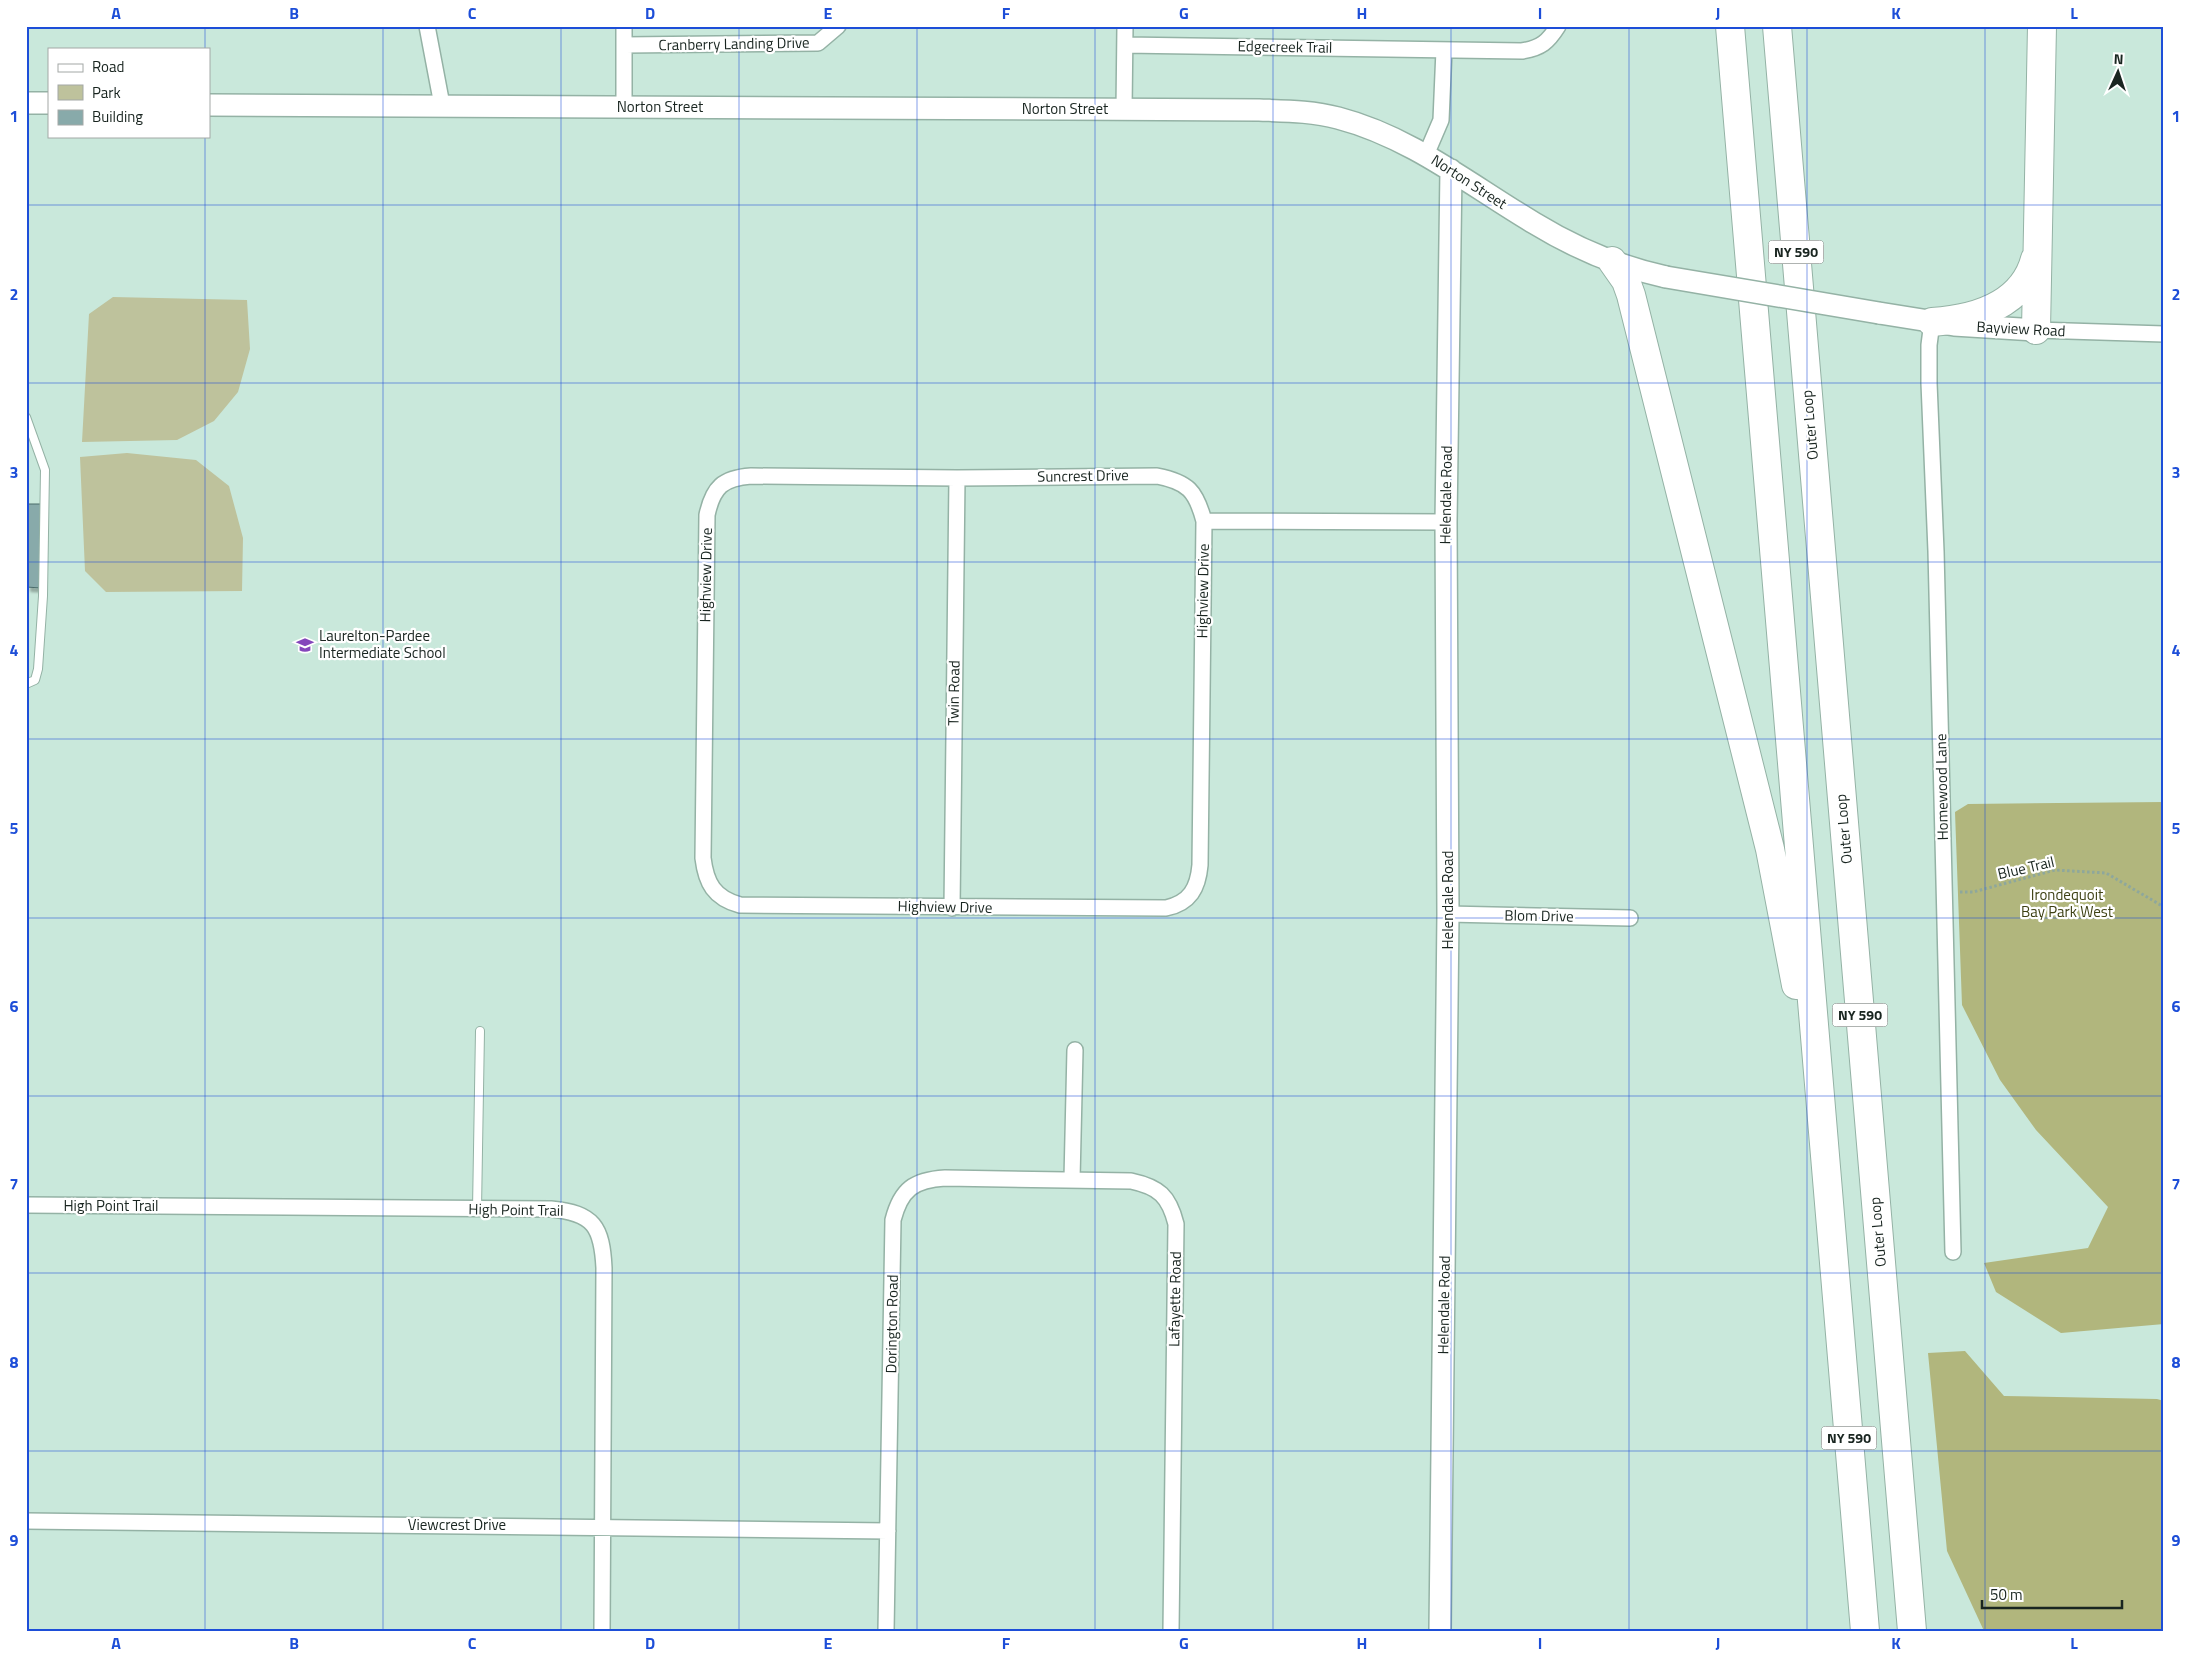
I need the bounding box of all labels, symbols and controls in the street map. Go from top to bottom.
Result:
text: A [111,1,121,25]
text: B [289,1,299,25]
text: C [468,1,477,25]
text: D [645,1,655,25]
text: E [824,1,833,25]
text: F [1002,1,1011,25]
text: G [1179,1,1189,25]
text: H [1357,1,1367,25]
text: I [1538,1,1542,25]
text: J [1716,1,1720,25]
text: K [1891,1,1901,25]
text: L [2070,1,2078,25]
street label: Cranberry Landing Drive [658,31,810,56]
street label: Edgecreek Trail [1237,34,1333,59]
legend [48,48,210,138]
north arrow [2092,48,2142,98]
text: N [2113,48,2124,69]
text: Road [92,55,124,78]
text: Park [92,81,121,104]
street label: Norton Street [617,95,704,118]
street label: Norton Street [1022,97,1109,120]
text: 1 [10,104,18,128]
text: 1 [2172,104,2180,128]
text: Building [92,105,143,128]
street label: Norton Street [1427,148,1512,215]
road number: NY 590 [1768,240,1824,264]
text: 2 [10,282,18,306]
text: 2 [2172,282,2180,306]
street label: Bayview Road [1976,315,2066,342]
street label: Outer Loop [1795,389,1824,461]
street label: Helendale Road [1433,445,1458,545]
text: 3 [10,460,18,484]
text: 3 [2172,460,2180,484]
street label: Suncrest Drive [1037,463,1129,488]
street label: Highview Drive [693,527,718,623]
street label: Highview Drive [1190,543,1215,639]
place label: Laurelton-Pardee Intermediate School [319,624,446,664]
school or university icon: Laurelton-Pardee Intermediate School [295,635,315,655]
text: 4 [10,638,19,662]
text: 4 [2172,638,2181,662]
street label: Twin Road [941,660,966,726]
street label: Homewood Lane [1929,733,1954,841]
street label: Outer Loop [1829,793,1858,865]
text: 5 [10,816,19,840]
text: 5 [2172,816,2181,840]
street label: Blue Trail [1995,850,2057,885]
street label: Helendale Road [1436,851,1459,950]
park label: Irondequoit Bay Park West [2021,883,2114,923]
street label: Highview Drive [897,894,993,919]
street label: Blom Drive [1504,903,1574,928]
text: 6 [10,994,19,1018]
text: 6 [2172,994,2181,1018]
road number: NY 590 [1832,1004,1888,1026]
text: 7 [10,1172,18,1196]
text: 7 [2172,1172,2180,1196]
street label: High Point Trail [63,1194,159,1217]
street label: Outer Loop [1863,1196,1892,1268]
street label: High Point Trail [468,1197,564,1222]
street label: Lafayette Road [1162,1251,1187,1347]
street label: Helendale Road [1431,1255,1456,1355]
street label: Dorington Road [879,1274,904,1374]
text: 8 [10,1350,19,1374]
text: 8 [2172,1350,2181,1374]
road number: NY 590 [1822,1426,1876,1450]
street label: Viewcrest Drive [408,1513,506,1536]
text: 9 [10,1528,19,1552]
text: 9 [2172,1528,2181,1552]
scale bar [1982,1577,2122,1609]
text: 50 m [1990,1583,2023,1606]
text: A [111,1631,121,1655]
text: B [289,1631,299,1655]
text: C [468,1631,477,1655]
text: D [645,1631,655,1655]
text: E [824,1631,833,1655]
text: F [1002,1631,1011,1655]
text: G [1179,1631,1189,1655]
text: H [1357,1631,1367,1655]
text: I [1538,1631,1542,1655]
text: J [1716,1631,1720,1655]
text: K [1891,1631,1901,1655]
text: L [2070,1631,2078,1655]

